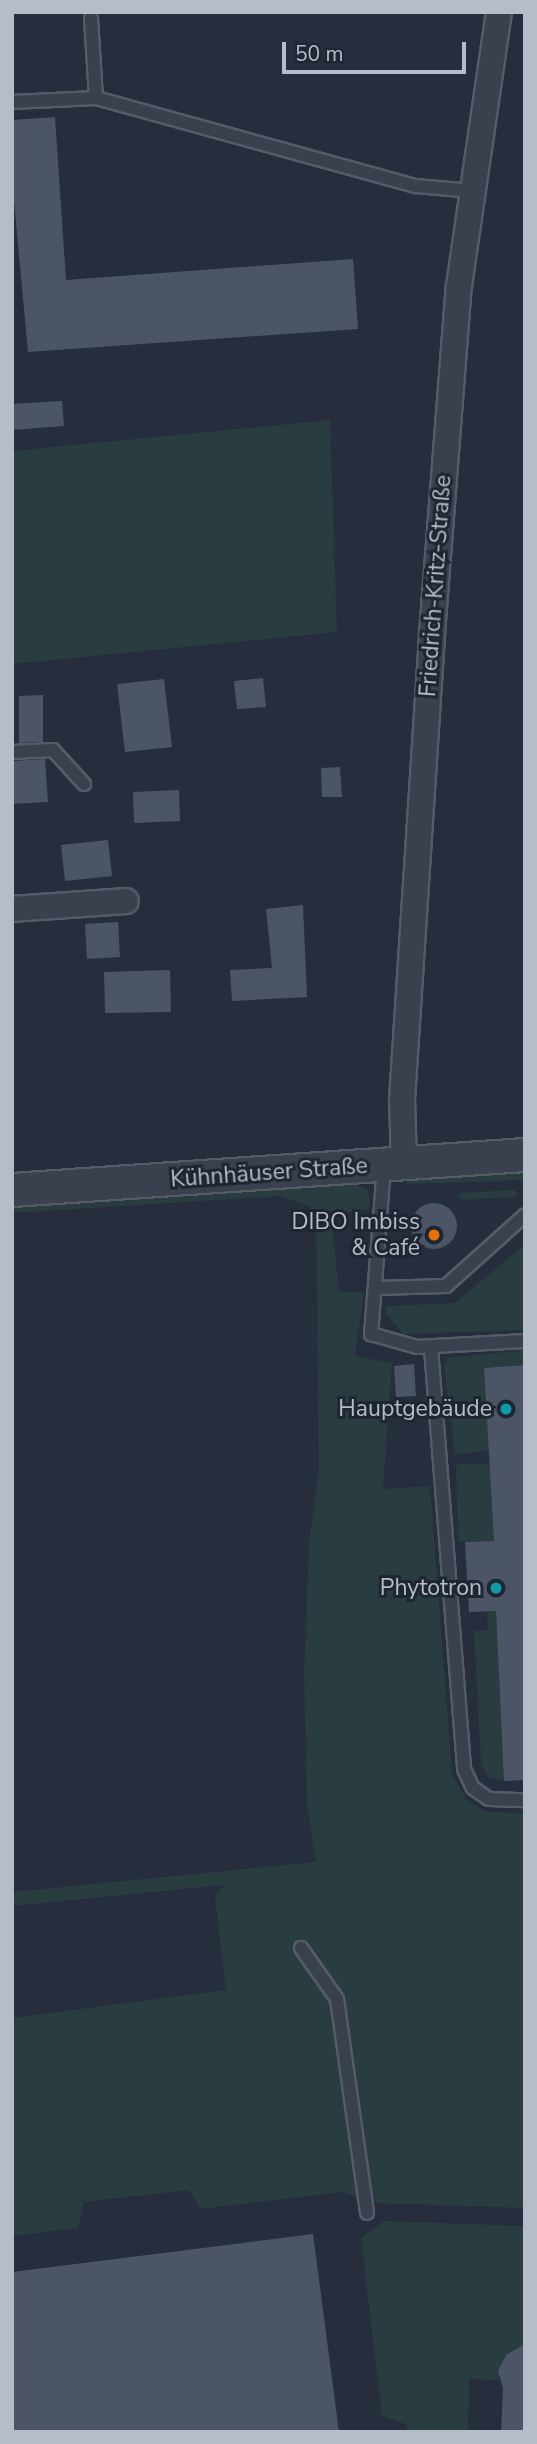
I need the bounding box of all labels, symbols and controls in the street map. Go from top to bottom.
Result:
scale bar [285,28,469,72]
text: 50 m [295,40,344,68]
street label: Friedrich-Kritz-Straße [414,474,458,698]
street label: Kühnhäuser Straße [169,1152,369,1194]
place label: DIBO Imbiss & Café [291,1208,420,1262]
marker: DIBO Imbiss & Café [426,1227,442,1243]
place label: Hauptgebäude [338,1395,492,1423]
marker: Hauptgebäude [498,1401,514,1417]
place label: Phytotron [380,1574,482,1602]
marker: Phytotron [488,1580,504,1596]

